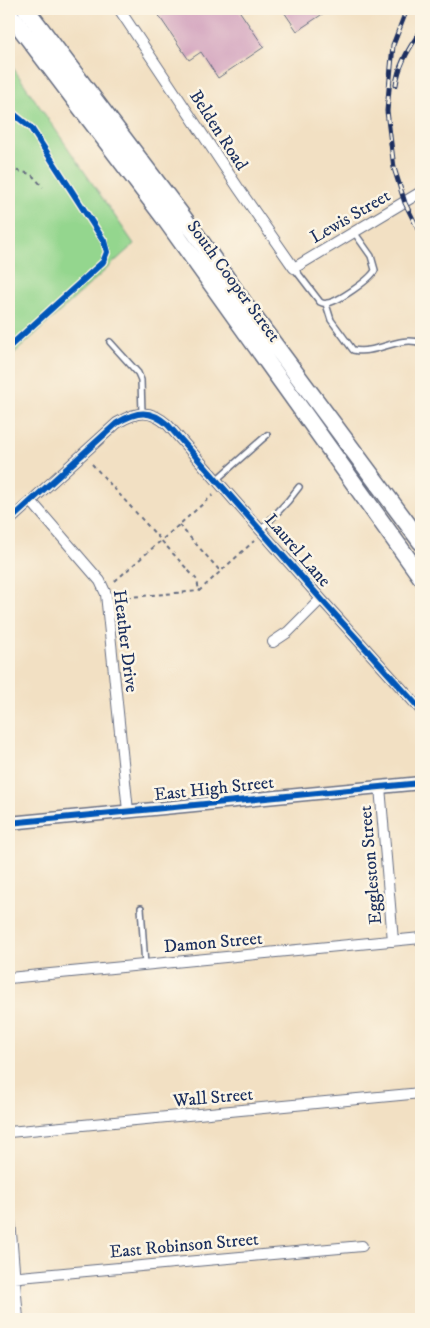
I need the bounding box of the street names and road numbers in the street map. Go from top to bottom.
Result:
street label: Belden Road [184,86,252,175]
street label: Lewis Street [306,185,395,249]
street label: South Cooper Street [182,216,285,347]
street label: Laurel Lane [259,509,335,592]
street label: Heather Drive [108,589,142,694]
street label: East High Street [153,772,275,806]
street label: Eggleston Street [355,804,387,925]
street label: Damon Street [163,928,264,958]
street label: Wall Street [171,1084,254,1113]
street label: East Robinson Street [109,1228,260,1263]

